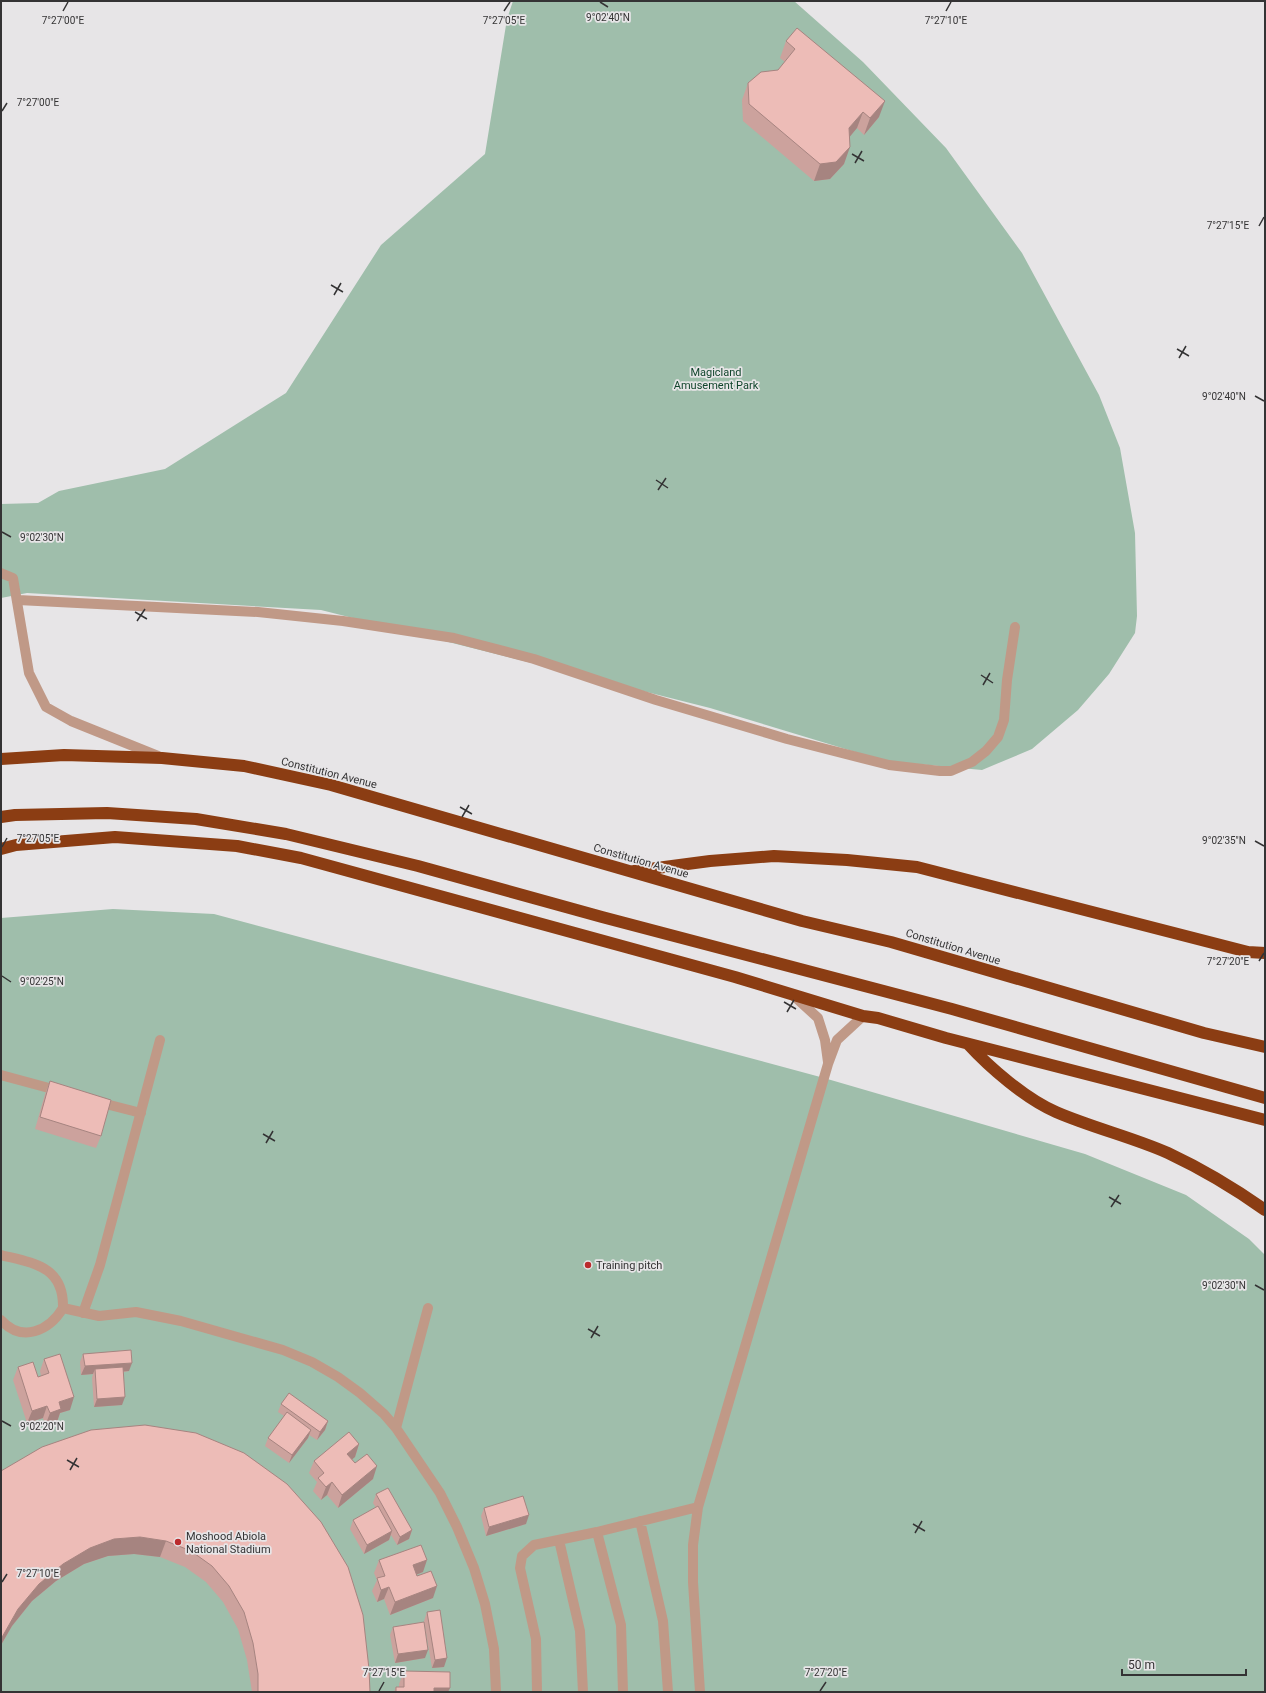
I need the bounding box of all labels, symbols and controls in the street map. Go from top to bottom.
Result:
text: 9°02'40"N [586,12,630,23]
text: 7°27'00"E [42,15,85,26]
text: 7°27'05"E [483,15,526,26]
text: 7°27'10"E [925,15,968,26]
text: 7°27'00"E [17,97,60,108]
text: 7°27'15"E [1207,220,1250,231]
park label: Magicland Amusement Park [674,366,759,392]
text: 9°02'40"N [1202,391,1246,402]
text: 9°02'30"N [20,532,64,543]
street label: Constitution Avenue [280,755,378,791]
text: 7°27'05"E [17,833,60,844]
text: 9°02'35"N [1202,835,1246,846]
street label: Constitution Avenue [592,841,690,881]
street label: Constitution Avenue [904,926,1002,968]
text: 7°27'20"E [1207,956,1250,967]
text: 9°02'25"N [20,976,64,987]
place label: Training pitch [596,1259,662,1272]
marker: Training pitch [583,1260,593,1270]
text: 9°02'30"N [1202,1280,1246,1291]
text: 9°02'20"N [20,1421,64,1432]
place label: Moshood Abiola National Stadium [186,1530,271,1556]
marker: Moshood Abiola National Stadium [173,1537,183,1547]
text: 7°27'10"E [17,1568,60,1579]
scale bar [1122,1651,1246,1677]
text: 50 m [1128,1658,1155,1672]
text: 7°27'15"E [363,1667,406,1678]
text: 7°27'20"E [805,1667,848,1678]

